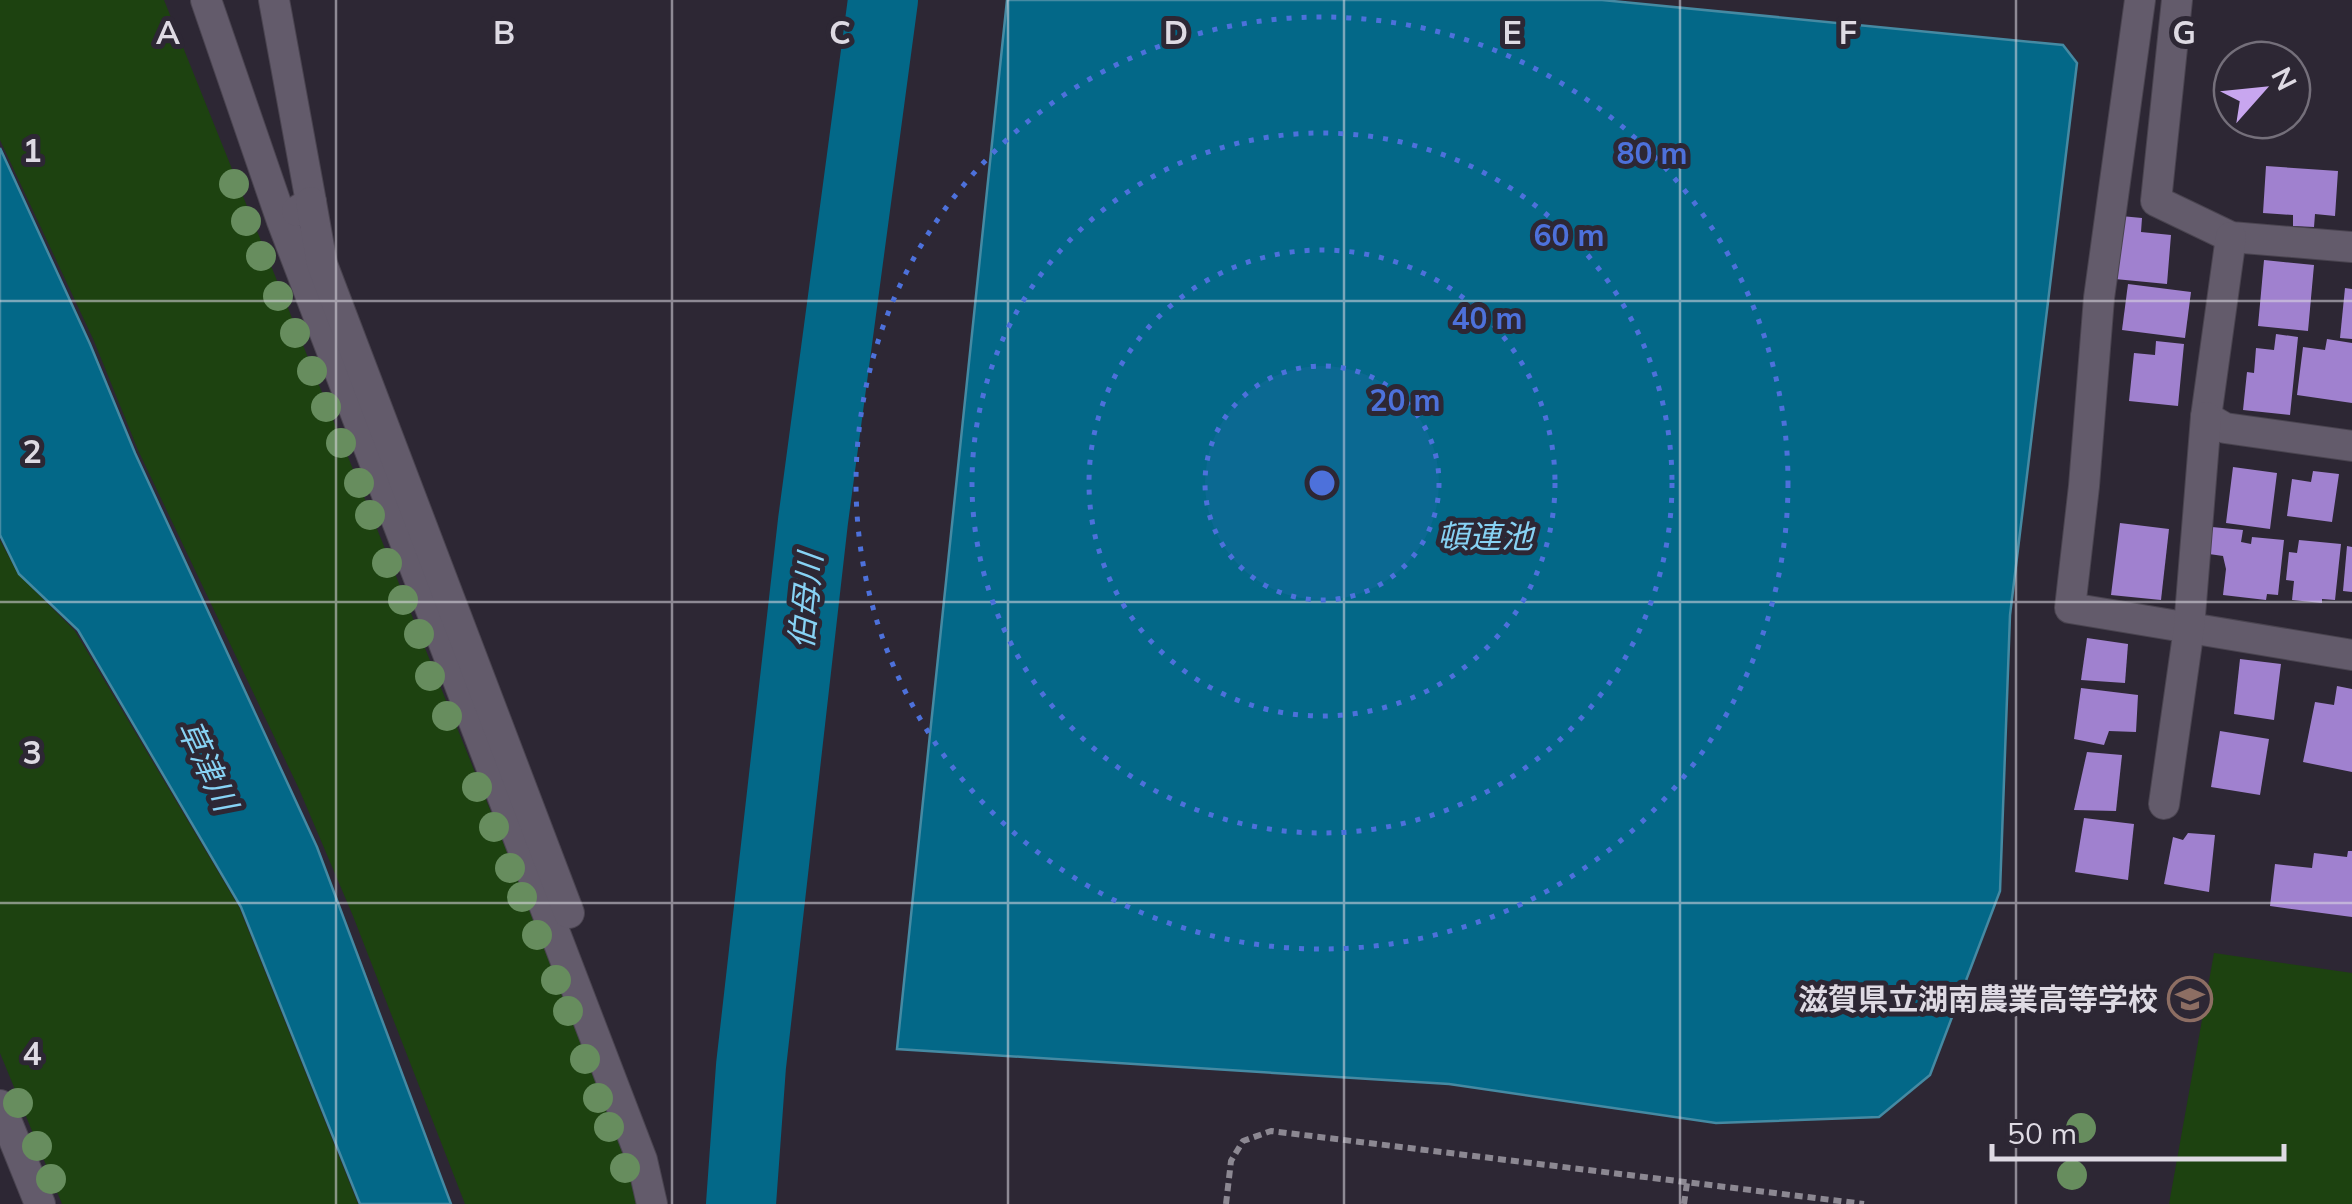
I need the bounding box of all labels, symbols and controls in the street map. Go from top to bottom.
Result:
text: A [156,12,180,52]
text: B [493,12,515,52]
text: C [829,12,851,52]
text: D [1164,12,1188,52]
text: E [1502,12,1522,52]
text: F [1839,12,1857,52]
text: G [2172,12,2196,52]
north arrow [2212,40,2312,140]
text: N [2264,61,2305,96]
text: 1 [22,130,42,170]
text: 80 m [1616,134,1688,172]
text: 60 m [1533,216,1605,254]
text: 40 m [1451,299,1523,337]
text: 20 m [1369,381,1441,419]
text: 2 [22,431,42,471]
centre of rings [1304,465,1340,501]
water label: 頓連池 [1437,516,1536,556]
water label: 伯母川 [780,548,830,651]
water label: 草津川 [170,713,248,820]
text: 3 [22,732,42,772]
school or university icon: 滋賀県立湖南農業高等学校 [2167,976,2213,1022]
place label: 滋賀県立湖南農業高等学校 [1798,980,2158,1018]
text: 4 [22,1033,42,1073]
scale bar [1992,1099,2284,1161]
text: 50 m [2007,1114,2077,1152]

